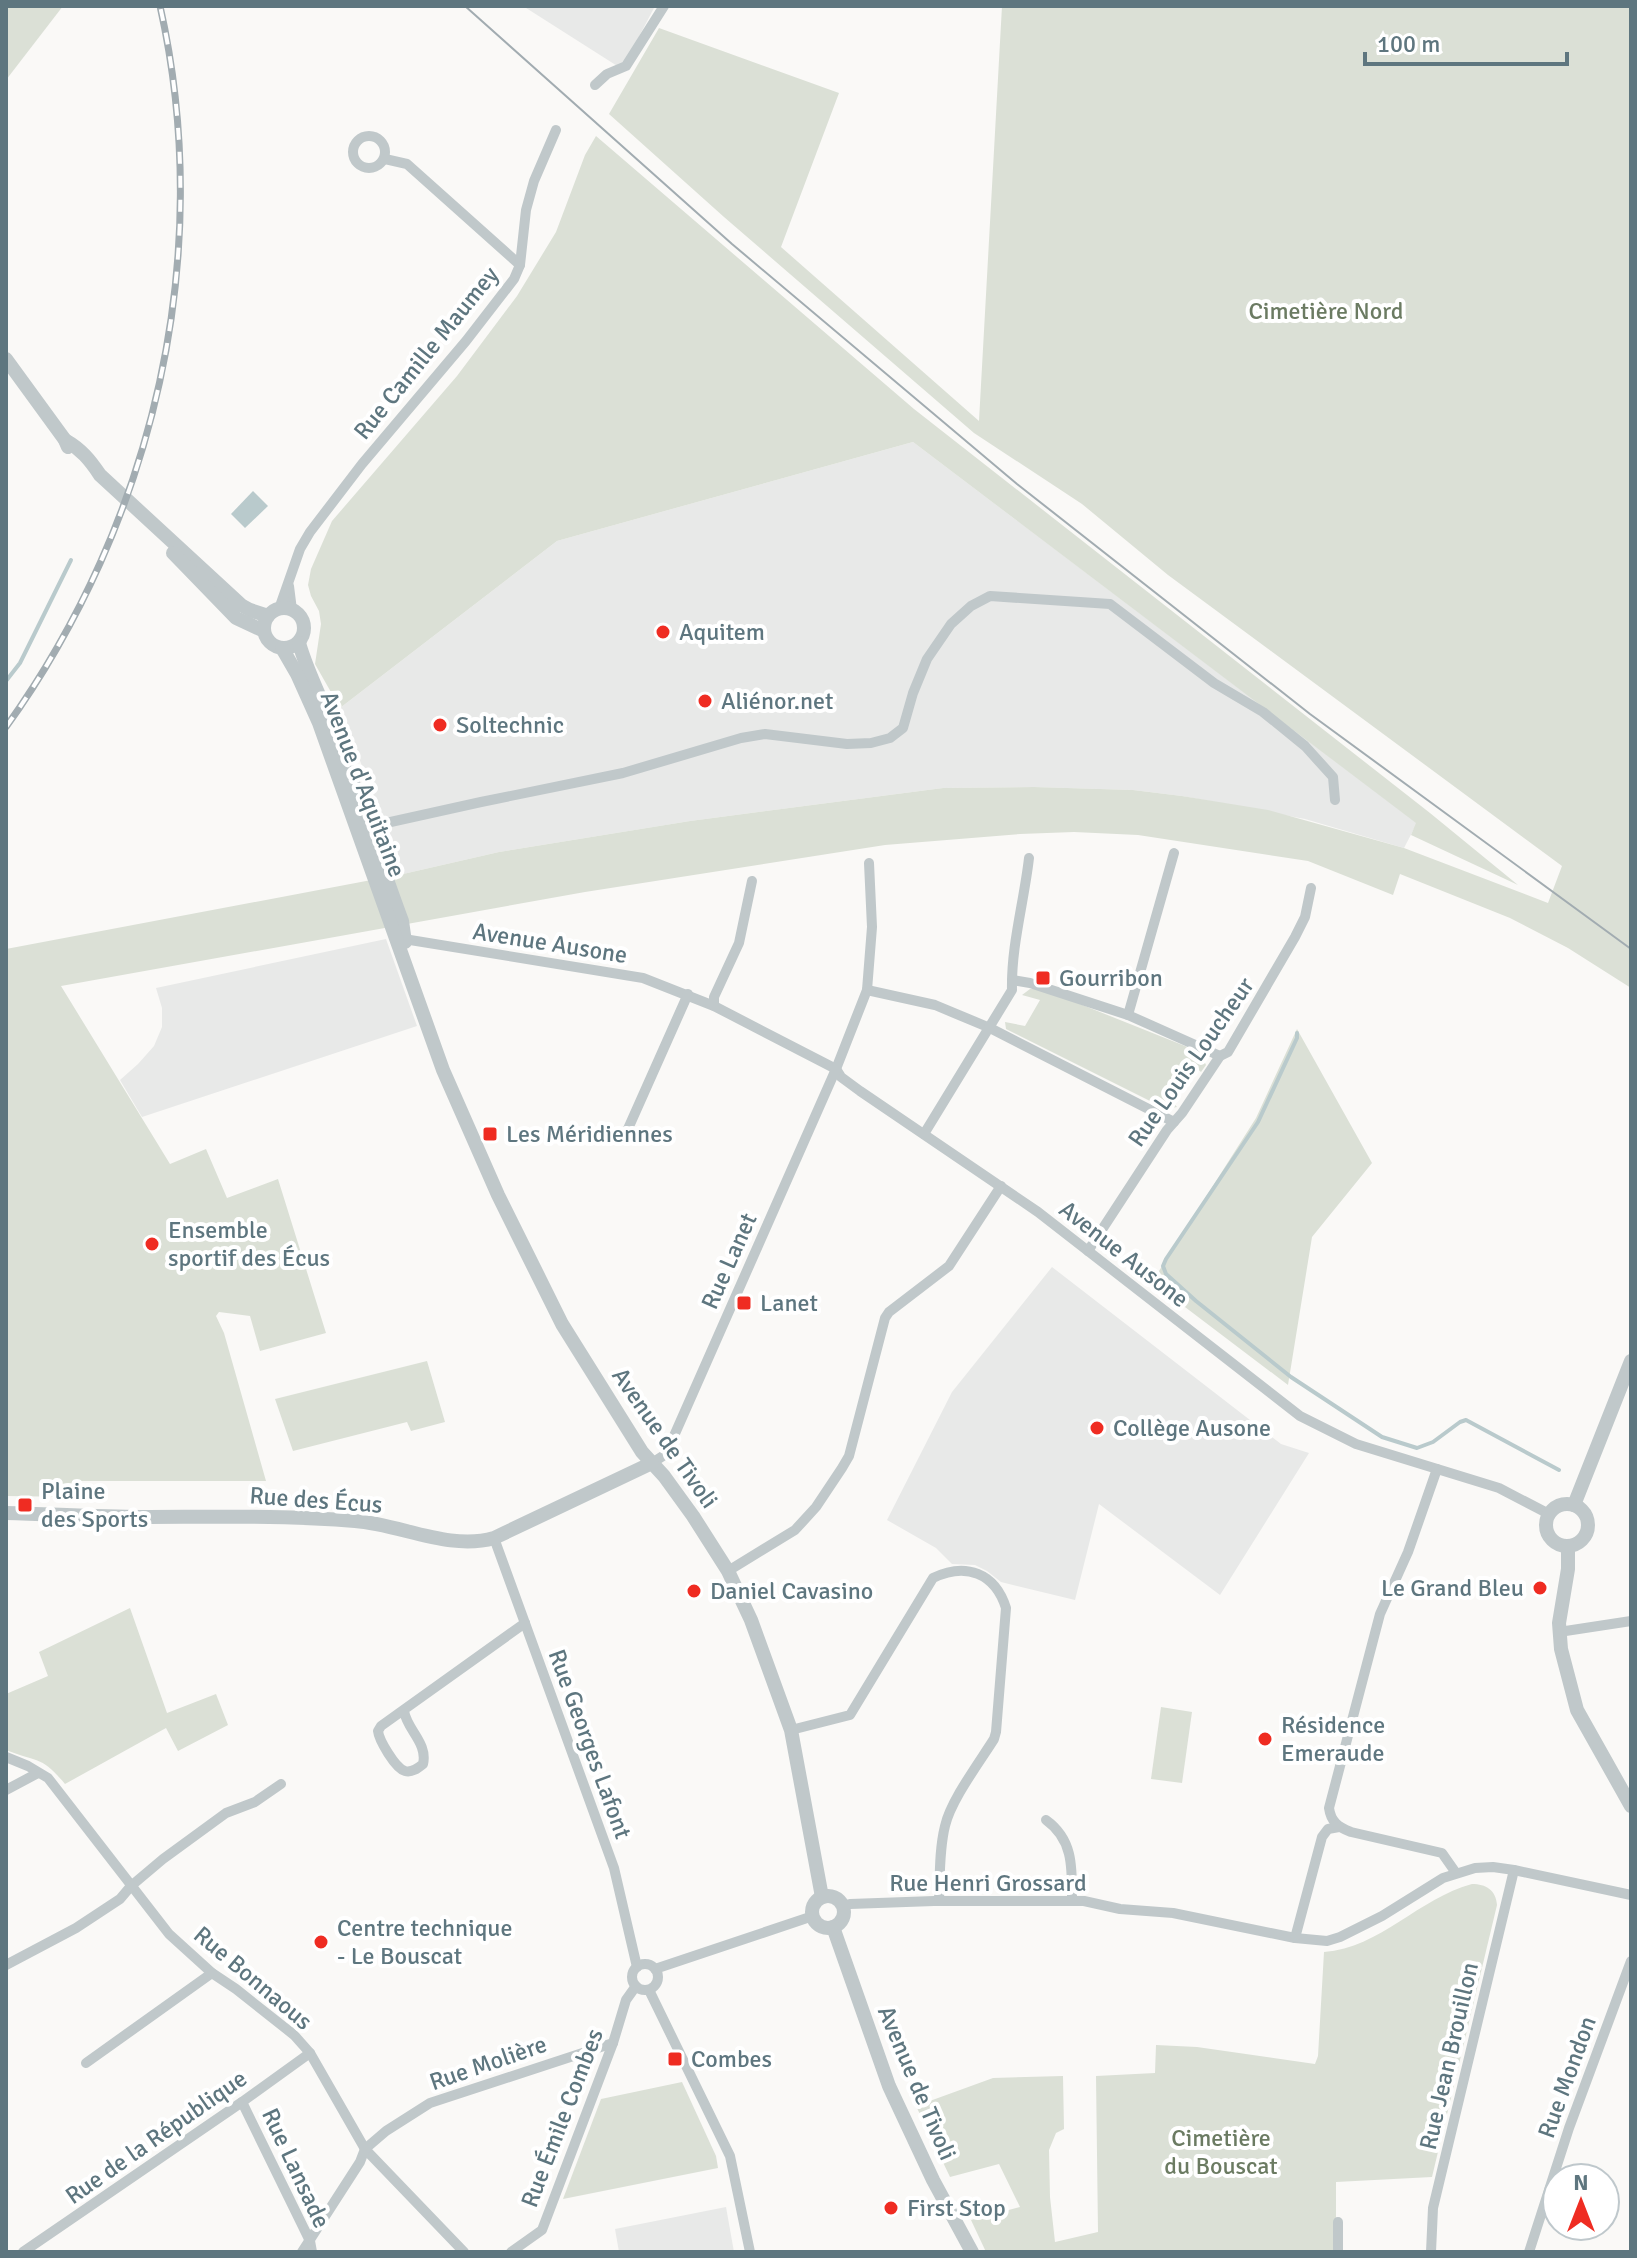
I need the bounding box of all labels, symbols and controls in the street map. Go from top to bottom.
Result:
scale bar [1365,16,1567,66]
text: 100 m [1377,29,1440,59]
street label: Rue Camille Maumey [347,260,505,446]
park label: Cimetière Nord [1248,296,1404,326]
place label: Aquitem [679,617,765,647]
marker: Aquitem [654,623,672,641]
place label: Aliénor.net [721,686,834,716]
street label: Avenue d'Aquitaine [314,687,412,881]
marker: Aliénor.net [696,692,714,710]
place label: Soltechnic [456,710,564,740]
marker: Soltechnic [431,716,449,734]
street label: Avenue Ausone [471,916,629,970]
place label: Gourribon [1059,963,1163,993]
marker: Gourribon [1034,969,1052,987]
street label: Rue Louis Loucheur [1121,971,1261,1152]
place label: Les Méridiennes [506,1119,673,1149]
marker: Les Méridiennes [481,1125,499,1143]
street label: Avenue Ausone [1053,1194,1195,1314]
street label: Rue Lanet [695,1208,763,1314]
place label: Ensemble sportif des Écus [168,1215,330,1273]
marker: Ensemble sportif des Écus [143,1235,161,1253]
place label: Lanet [760,1288,818,1318]
marker: Lanet [735,1294,753,1312]
street label: Avenue de Tivoli [605,1362,725,1514]
place label: Collège Ausone [1113,1413,1271,1443]
marker: Collège Ausone [1088,1419,1106,1437]
place label: Plaine des Sports [41,1476,148,1534]
street label: Rue des Écus [249,1480,383,1520]
marker: Plaine des Sports [16,1496,34,1514]
place label: Le Grand Bleu [1381,1573,1524,1603]
place label: Daniel Cavasino [710,1576,873,1606]
marker: Le Grand Bleu [1531,1579,1549,1597]
marker: Daniel Cavasino [685,1582,703,1600]
street label: Rue Georges Lafont [542,1645,638,1843]
place label: Résidence Emeraude [1281,1710,1385,1768]
marker: Résidence Emeraude [1256,1730,1274,1748]
street label: Rue Henri Grossard [889,1868,1087,1898]
place label: Centre technique - Le Bouscat [337,1913,512,1971]
street label: Rue Bonnaous [188,1920,318,2036]
marker: Centre technique - Le Bouscat [312,1933,330,1951]
street label: Rue Jean Brouillon [1413,1959,1485,2153]
street label: Avenue de Tivoli [871,2001,963,2165]
street label: Rue Mondon [1531,2012,1603,2142]
street label: Rue Émile Combes [514,2025,610,2211]
street label: Rue Molière [425,2029,551,2097]
place label: Combes [691,2044,772,2074]
marker: Combes [666,2050,684,2068]
street label: Rue de la République [59,2063,253,2211]
street label: Rue Lansade [255,2103,337,2233]
park label: Cimetière du Bouscat [1164,2123,1278,2181]
north arrow [1541,2162,1621,2242]
text: N [1573,2169,1589,2196]
place label: First Stop [907,2193,1006,2223]
marker: First Stop [882,2199,900,2217]

